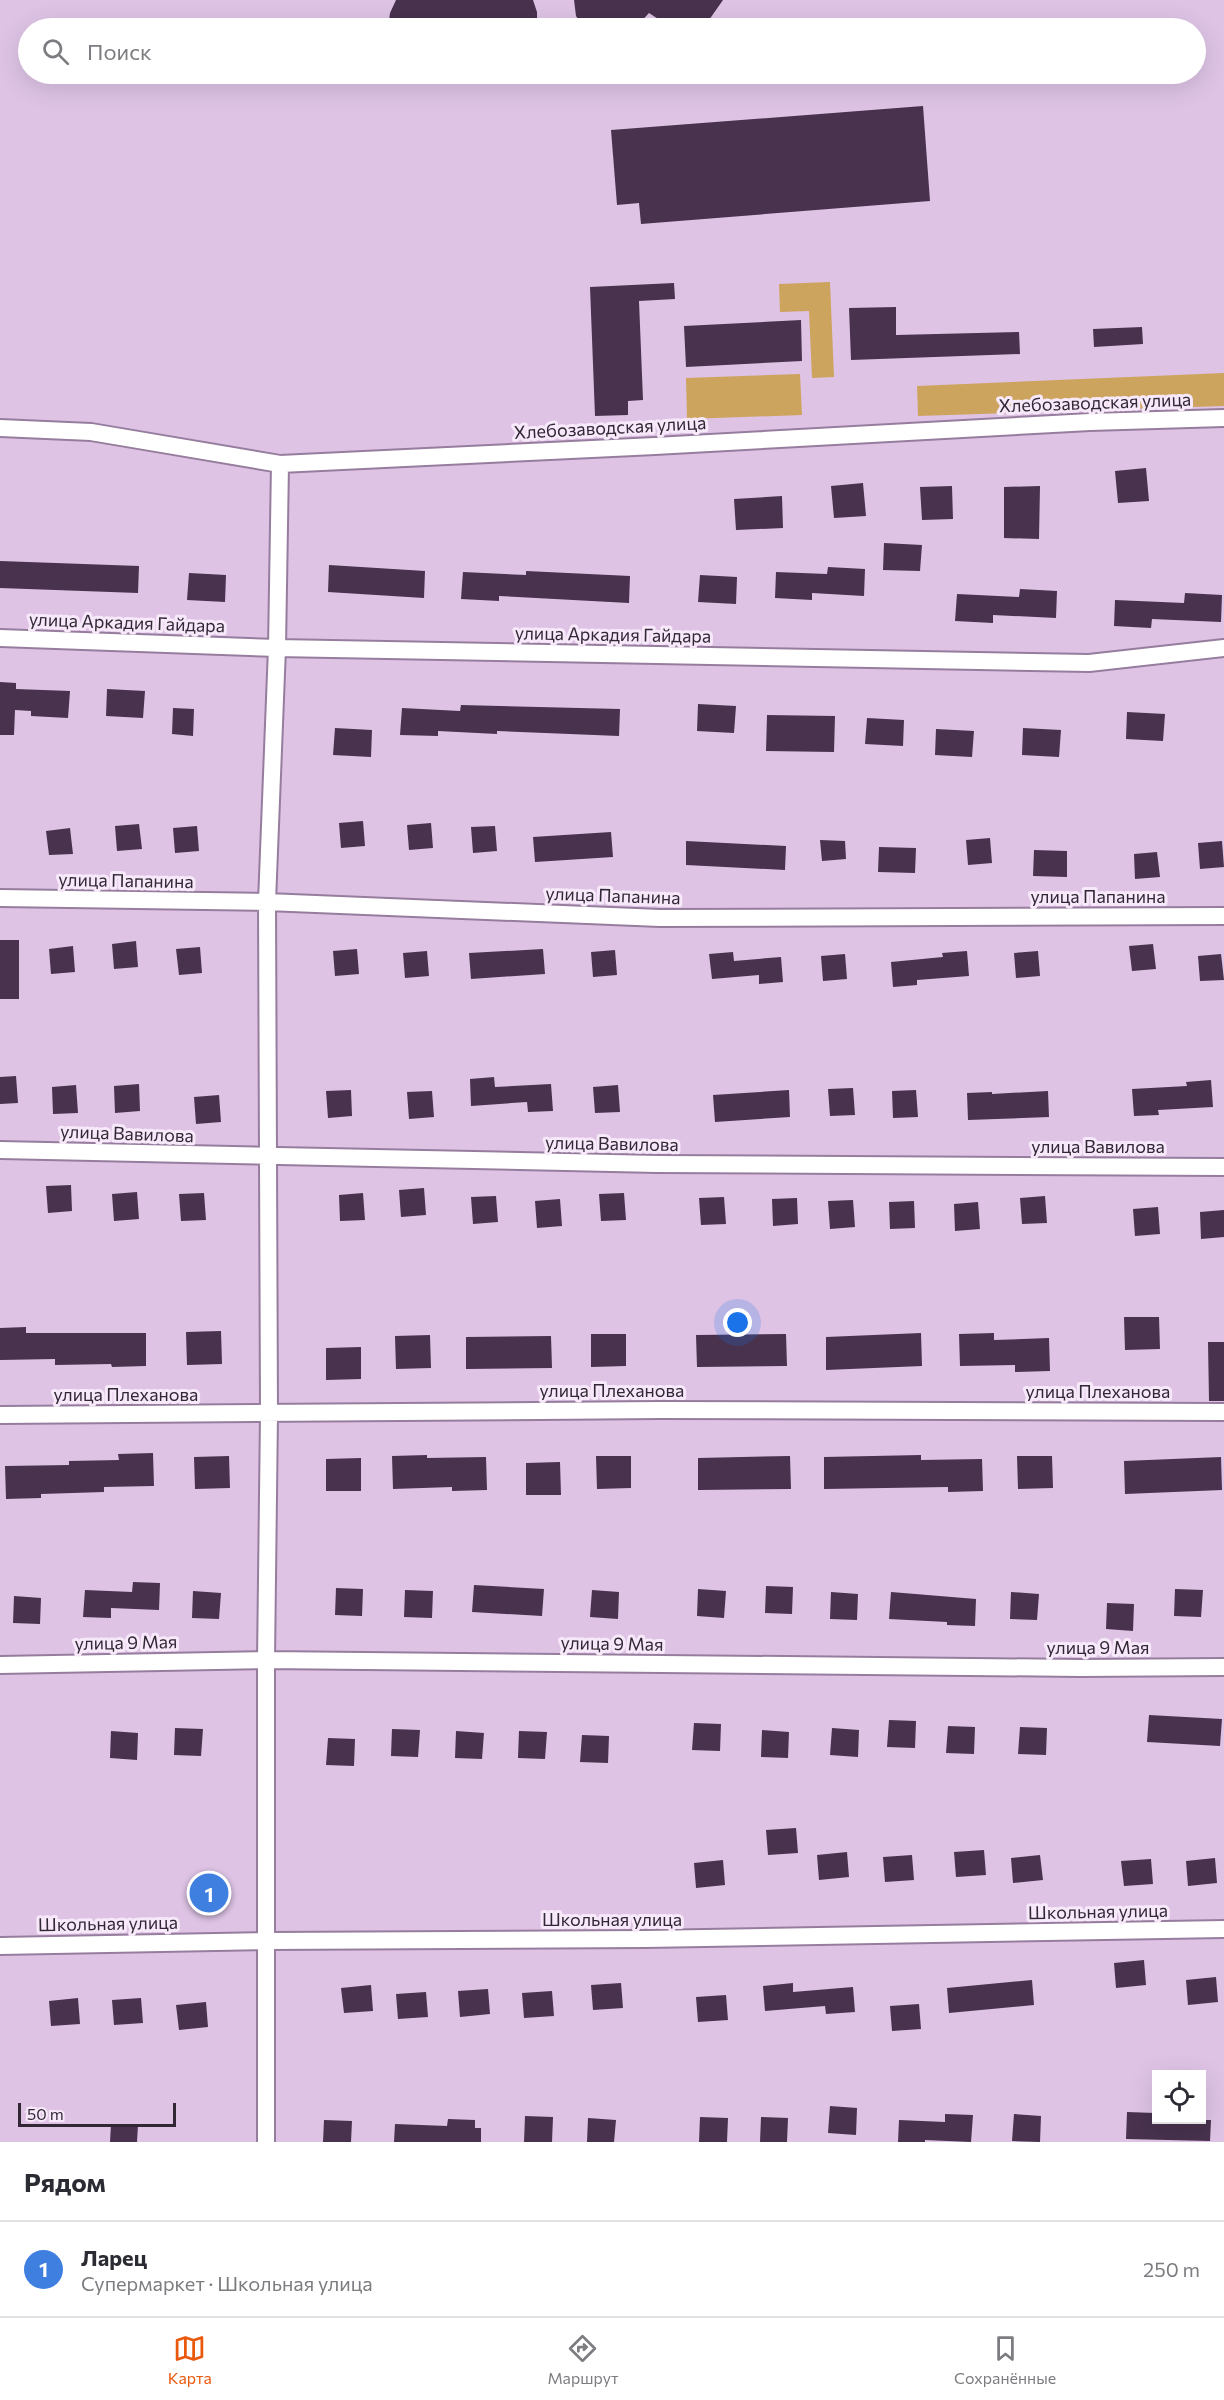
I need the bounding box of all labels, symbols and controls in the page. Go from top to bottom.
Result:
search box [18,18,1206,84]
icon: search [39,35,72,68]
text: Поиск [87,38,152,65]
street label: Хлебозаводская улица [998,388,1192,416]
street label: Хлебозаводская улица [513,411,707,443]
street label: улица Аркадия Гайдара [29,608,226,636]
street label: улица Аркадия Гайдара [515,621,711,647]
street label: улица Папанина [58,868,194,892]
street label: улица Папанина [545,882,681,908]
street label: улица Папанина [1030,885,1166,907]
street label: улица Вавилова [60,1120,194,1146]
street label: улица Вавилова [545,1131,679,1155]
street label: улица Вавилова [1031,1135,1165,1157]
your location [723,1308,752,1337]
street label: улица Плеханова [540,1379,684,1401]
street label: улица Плеханова [1026,1380,1170,1402]
street label: улица Плеханова [54,1383,198,1405]
street label: улица 9 Мая [74,1630,178,1654]
street label: улица 9 Мая [560,1631,664,1655]
street label: улица 9 Мая [1047,1636,1149,1658]
pin: 1 [190,1870,228,1916]
street label: Школьная улица [1028,1899,1168,1923]
street label: Школьная улица [542,1908,682,1930]
street label: Школьная улица [38,1911,178,1935]
map controls [1152,2070,1206,2124]
button: locate [1152,2070,1206,2124]
scale bar [18,2100,176,2128]
text: 50 m [27,2104,64,2123]
text: Рядом [24,2166,106,2197]
text: Ларец [81,2244,147,2271]
text: 1 [39,2257,48,2281]
text: 250 m [1143,2257,1200,2281]
text: Супермаркет · Школьная улица [81,2271,373,2295]
tab: Карта [168,2332,212,2387]
tab: Маршрут [547,2332,619,2387]
tab: Сохранённые [954,2332,1056,2387]

